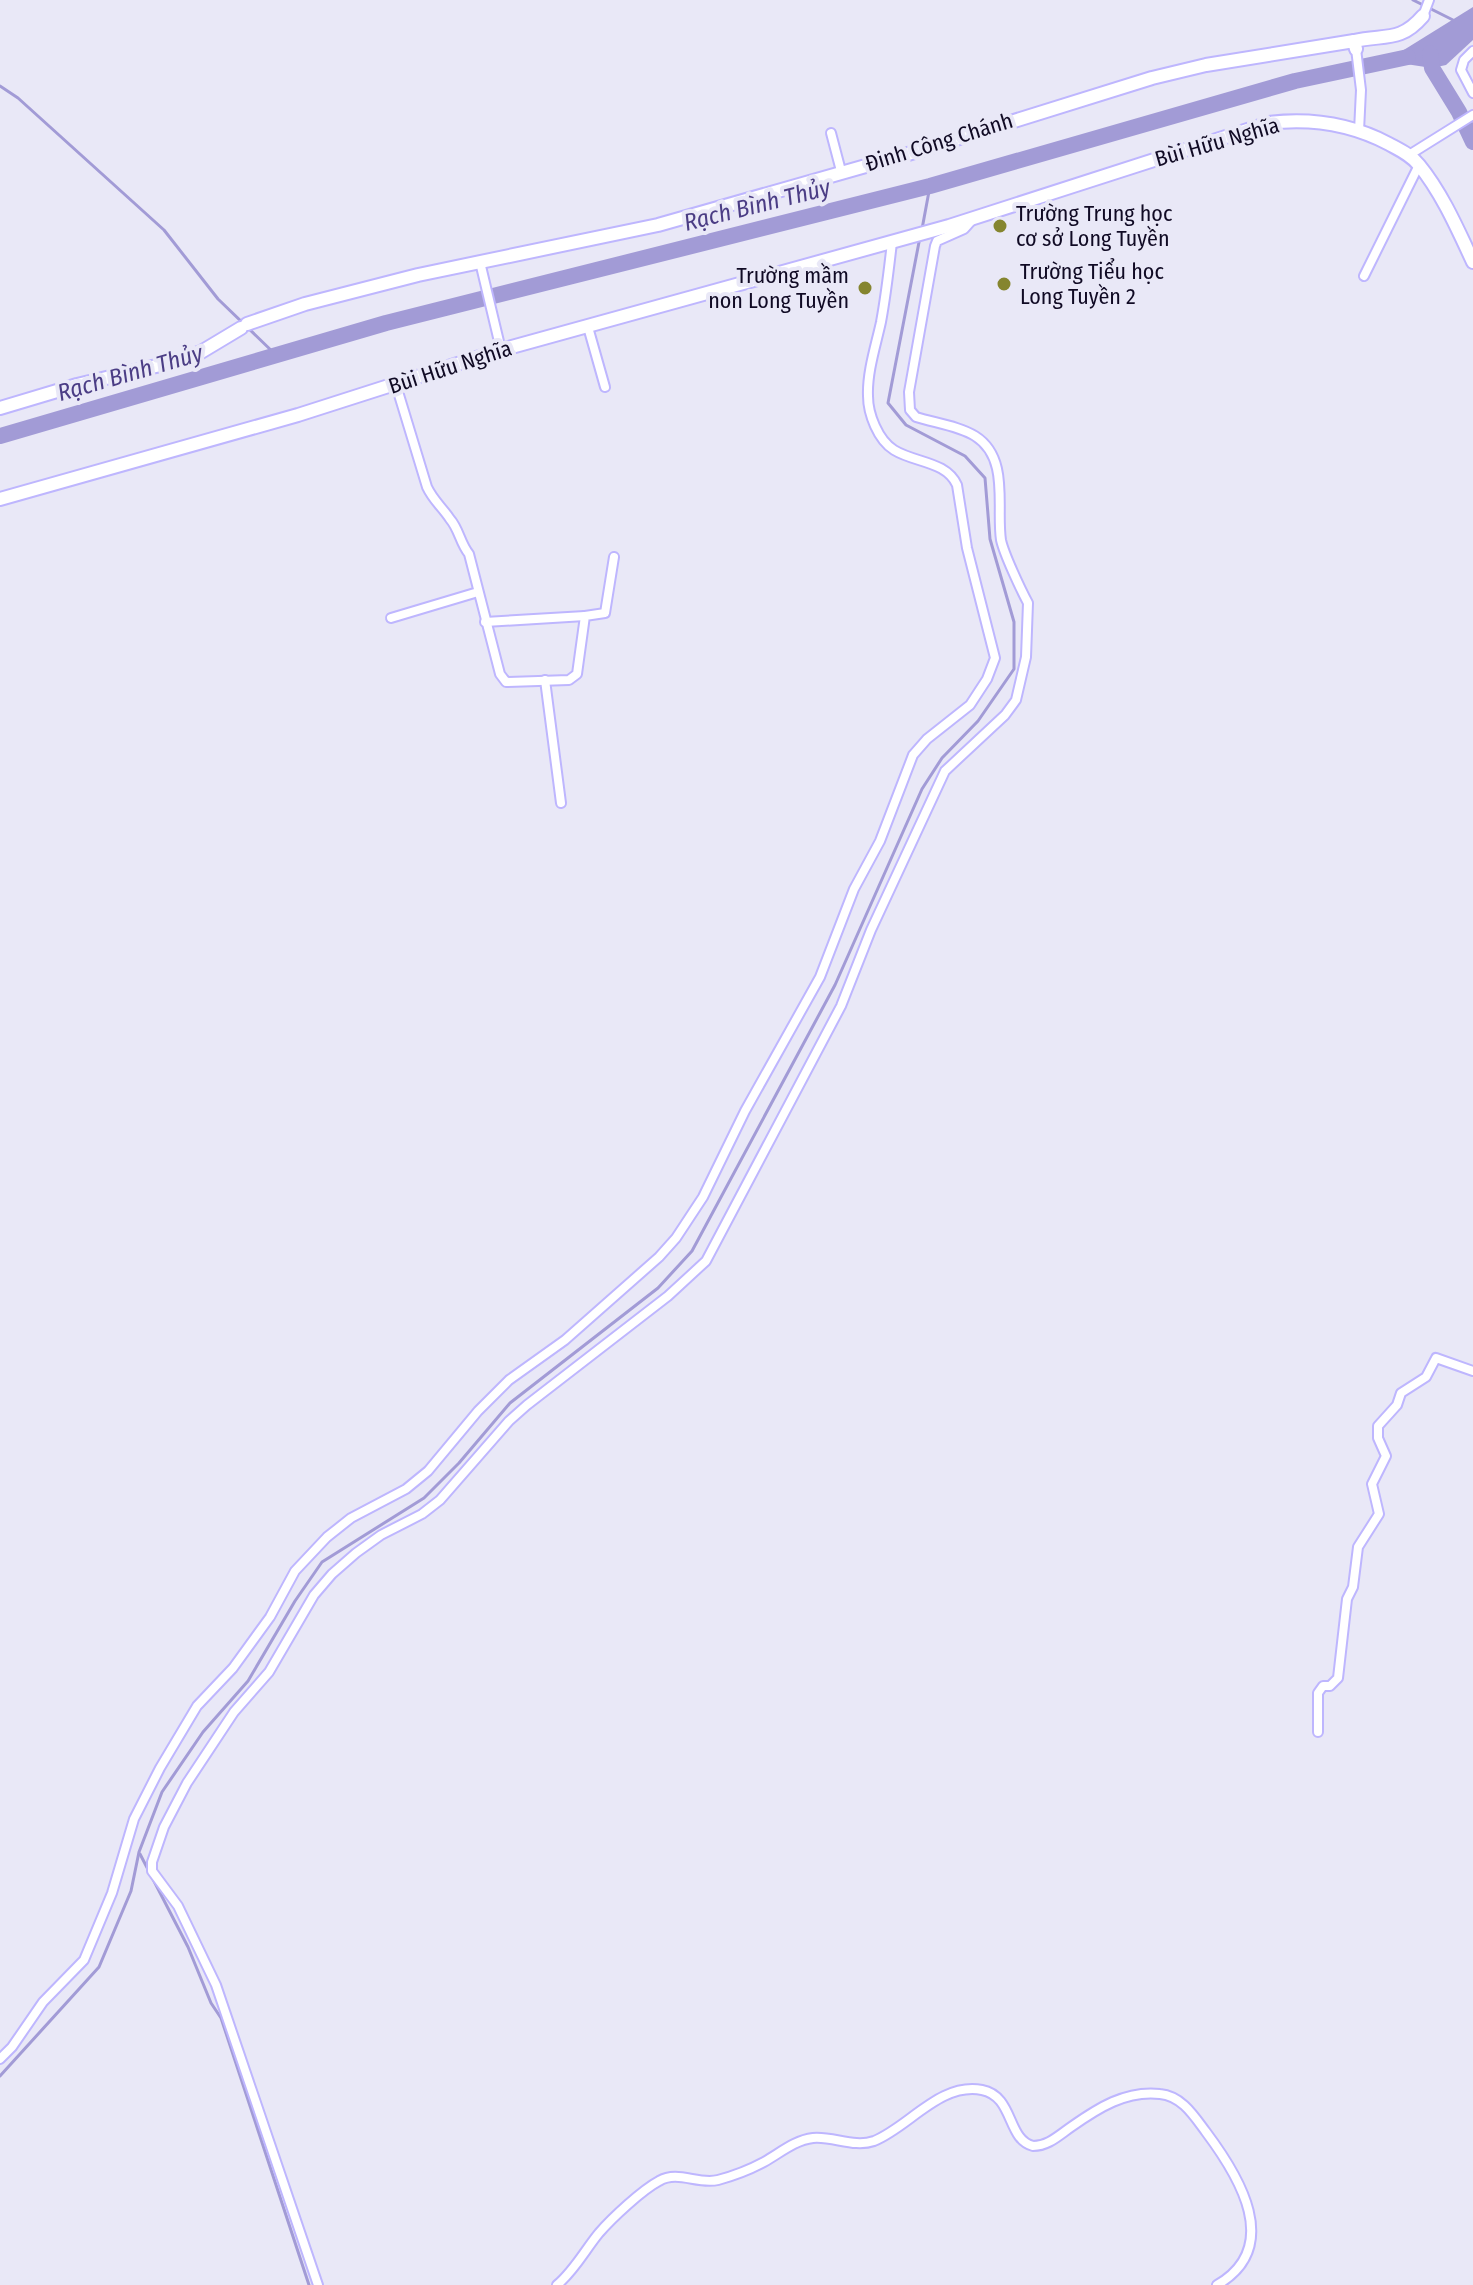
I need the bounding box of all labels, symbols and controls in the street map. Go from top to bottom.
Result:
street label: Đinh Công Chánh [862,107,1016,177]
street label: Bùi Hữu Nghĩa [1152,111,1282,173]
water label: Rạch Bình Thủy [681,173,834,237]
place label: Trường Trung học cơ sở Long Tuyền [1016,200,1173,252]
marker: Trường Trung học cơ sở Long Tuyền [991,217,1009,235]
place label: Trường Tiểu học Long Tuyền 2 [1020,257,1164,310]
place label: Trường mầm non Long Tuyền [708,262,849,314]
marker: Trường Tiểu học Long Tuyền 2 [995,275,1013,293]
marker: Trường mầm non Long Tuyền [856,279,874,297]
street label: Bùi Hữu Nghĩa [385,334,515,400]
water label: Rạch Bình Thủy [54,339,207,407]

